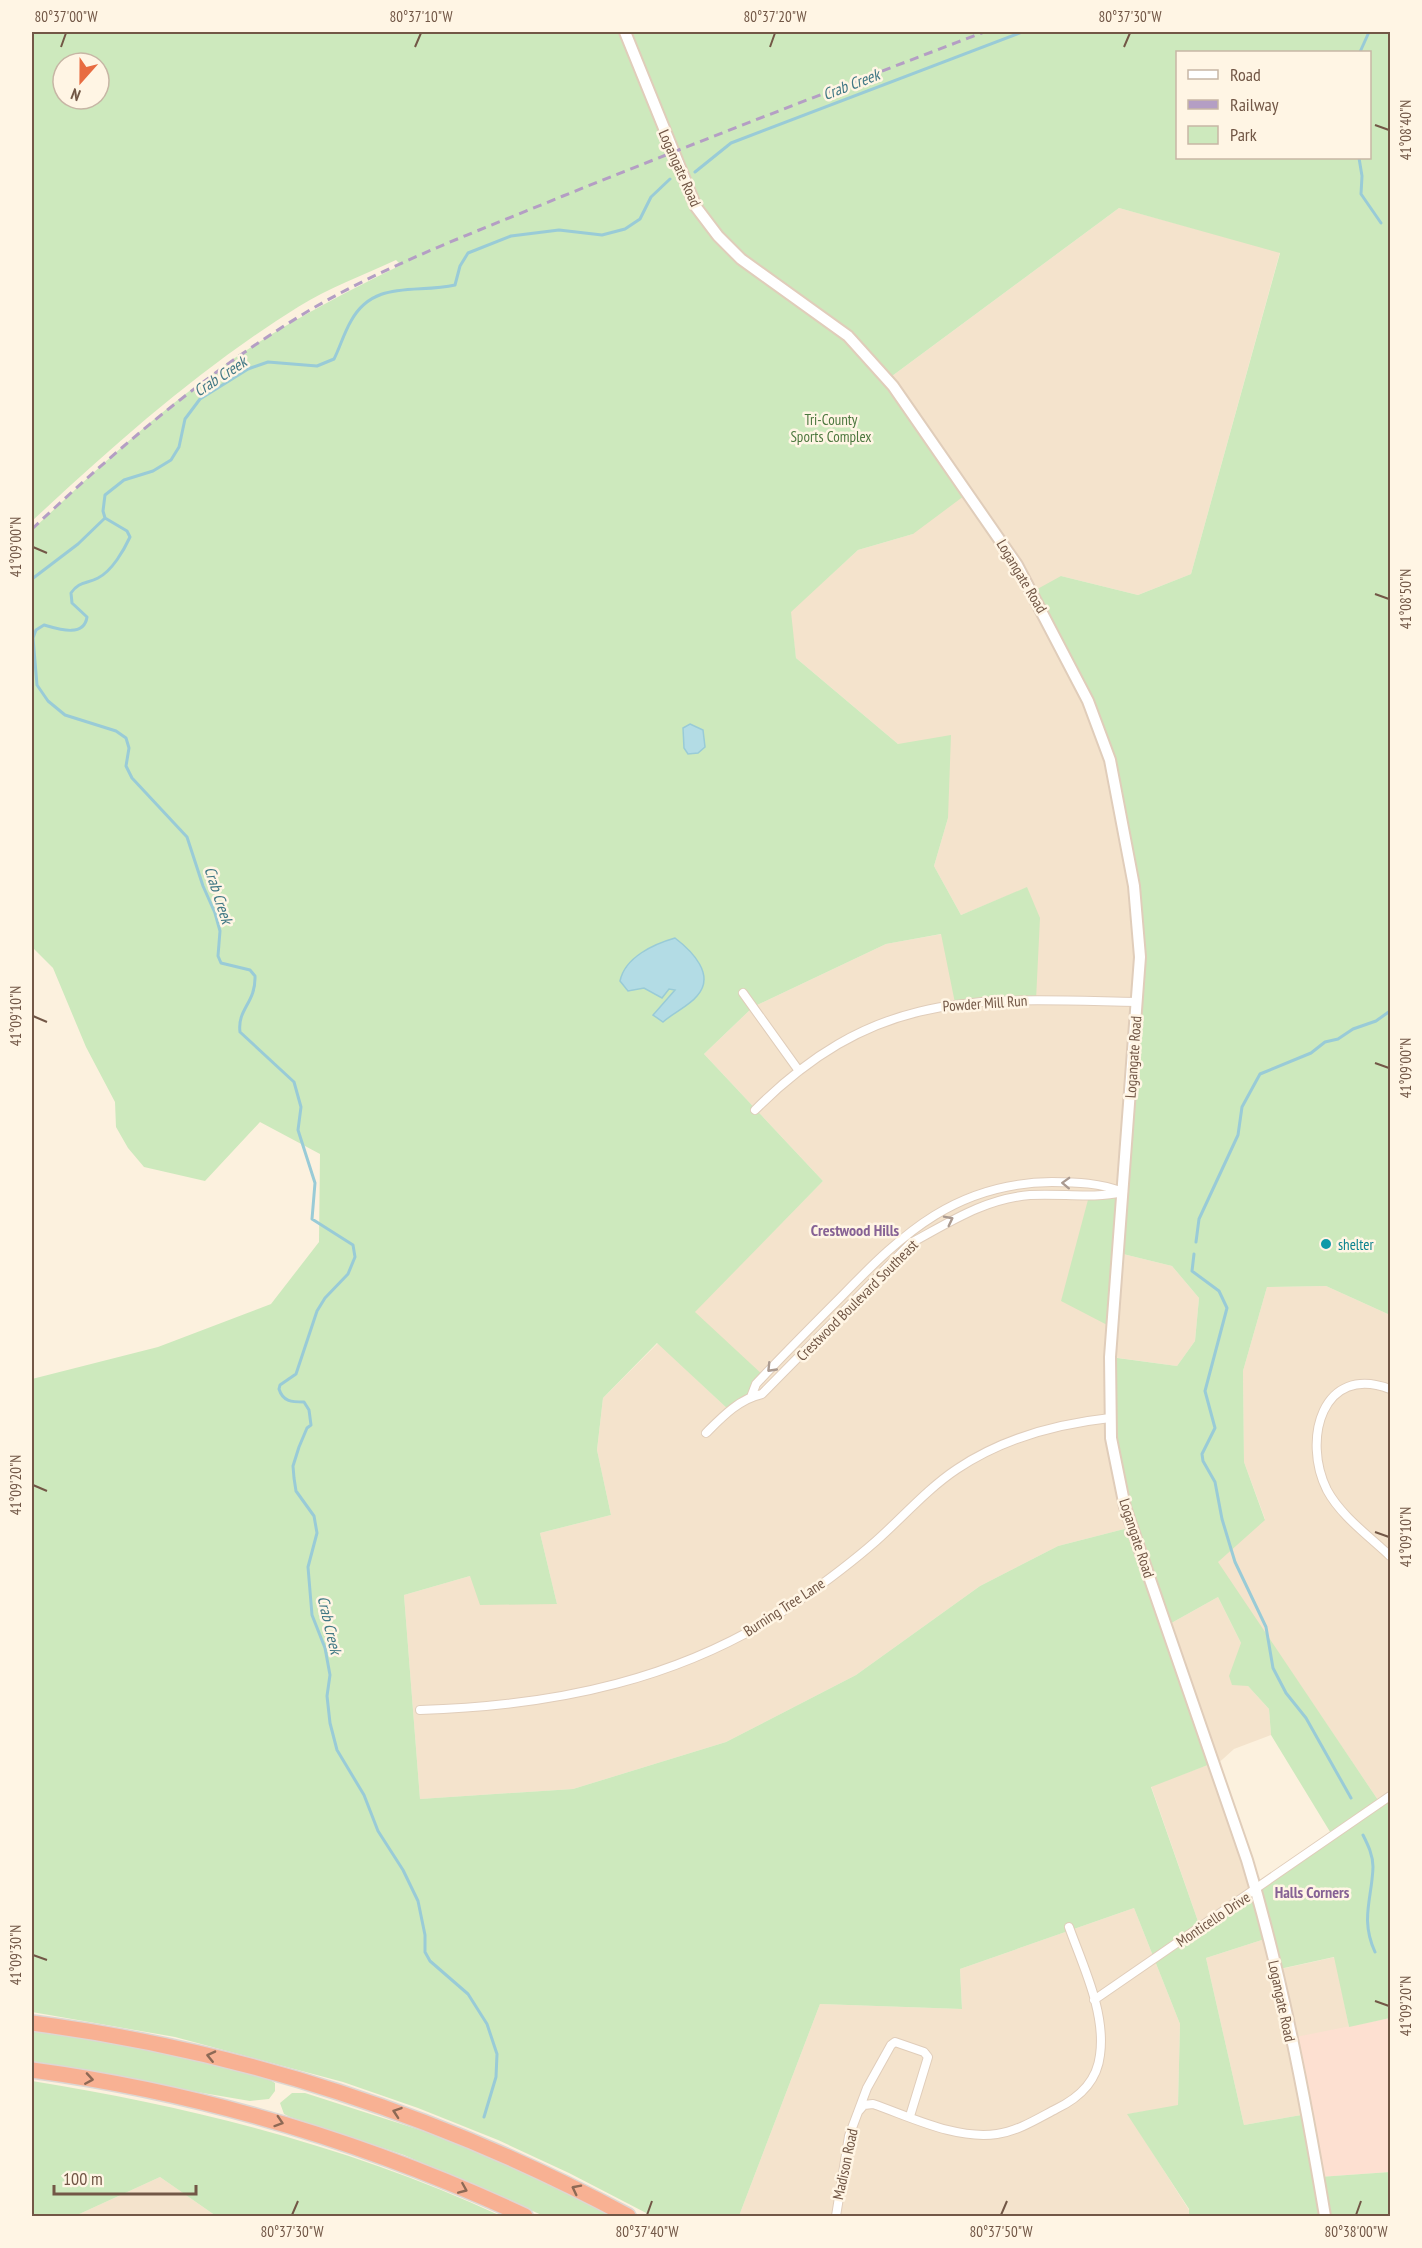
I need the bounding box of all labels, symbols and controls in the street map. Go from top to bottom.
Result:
text: 80°37'00"W [34,7,98,26]
text: 80°37'10"W [389,7,453,26]
text: 80°37'20"W [743,7,807,26]
text: 80°37'30"W [1098,7,1162,26]
north arrow [51,51,111,111]
legend [1176,51,1371,159]
water label: Crab Creek [820,63,884,104]
text: Road [1230,63,1261,86]
text: N [68,84,83,106]
text: Railway [1230,93,1279,116]
text: 41°08'40"N [1396,100,1415,160]
text: Park [1230,123,1257,146]
street label: Logangate Road [655,126,705,210]
water label: Crab Creek [190,351,252,400]
park label: Tri-County Sports Complex [790,410,872,446]
text: 41°09'00"N [6,517,25,577]
street label: Logangate Road [993,536,1051,616]
text: 41°08'50"N [1396,569,1415,629]
water label: Crab Creek [200,864,238,928]
text: 41°09'10"N [6,986,25,1046]
street label: Powder Mill Run [942,991,1028,1015]
street label: Logangate Road [1121,1015,1145,1099]
text: 41°09'00"N [1396,1038,1415,1098]
one-way arrow [1062,1176,1071,1189]
one-way arrow [943,1216,953,1227]
district label: Crestwood Hills [811,1220,900,1240]
street label: Crestwood Boulevard Southeast [792,1235,922,1365]
place label: shelter [1338,1235,1375,1254]
marker: shelter [1319,1237,1333,1251]
one-way arrow [767,1362,778,1372]
text: 41°09'20"N [6,1455,25,1515]
street label: Logangate Road [1115,1496,1159,1580]
text: 41°09'10"N [1396,1507,1415,1567]
street label: Burning Tree Lane [740,1574,828,1640]
water label: Crab Creek [314,1594,347,1658]
district label: Halls Corners [1275,1882,1350,1902]
street label: Monticello Drive [1172,1887,1254,1951]
text: 41°09'30"N [6,1925,25,1985]
street label: Logangate Road [1264,1959,1300,2043]
text: 41°09'20"N [1396,1976,1415,2036]
one-way arrow [206,2050,216,2063]
one-way arrow [85,2073,94,2085]
one-way arrow [392,2107,403,2120]
one-way arrow [273,2115,284,2127]
street label: Madison Road [828,2127,862,2201]
scale bar [54,2158,196,2196]
text: 100 m [63,2167,103,2190]
one-way arrow [456,2181,467,2193]
one-way arrow [572,2185,583,2196]
text: 80°37'30"W [260,2222,324,2241]
text: 80°37'40"W [615,2222,679,2241]
text: 80°37'50"W [969,2222,1033,2241]
text: 80°38'00"W [1324,2222,1388,2241]

